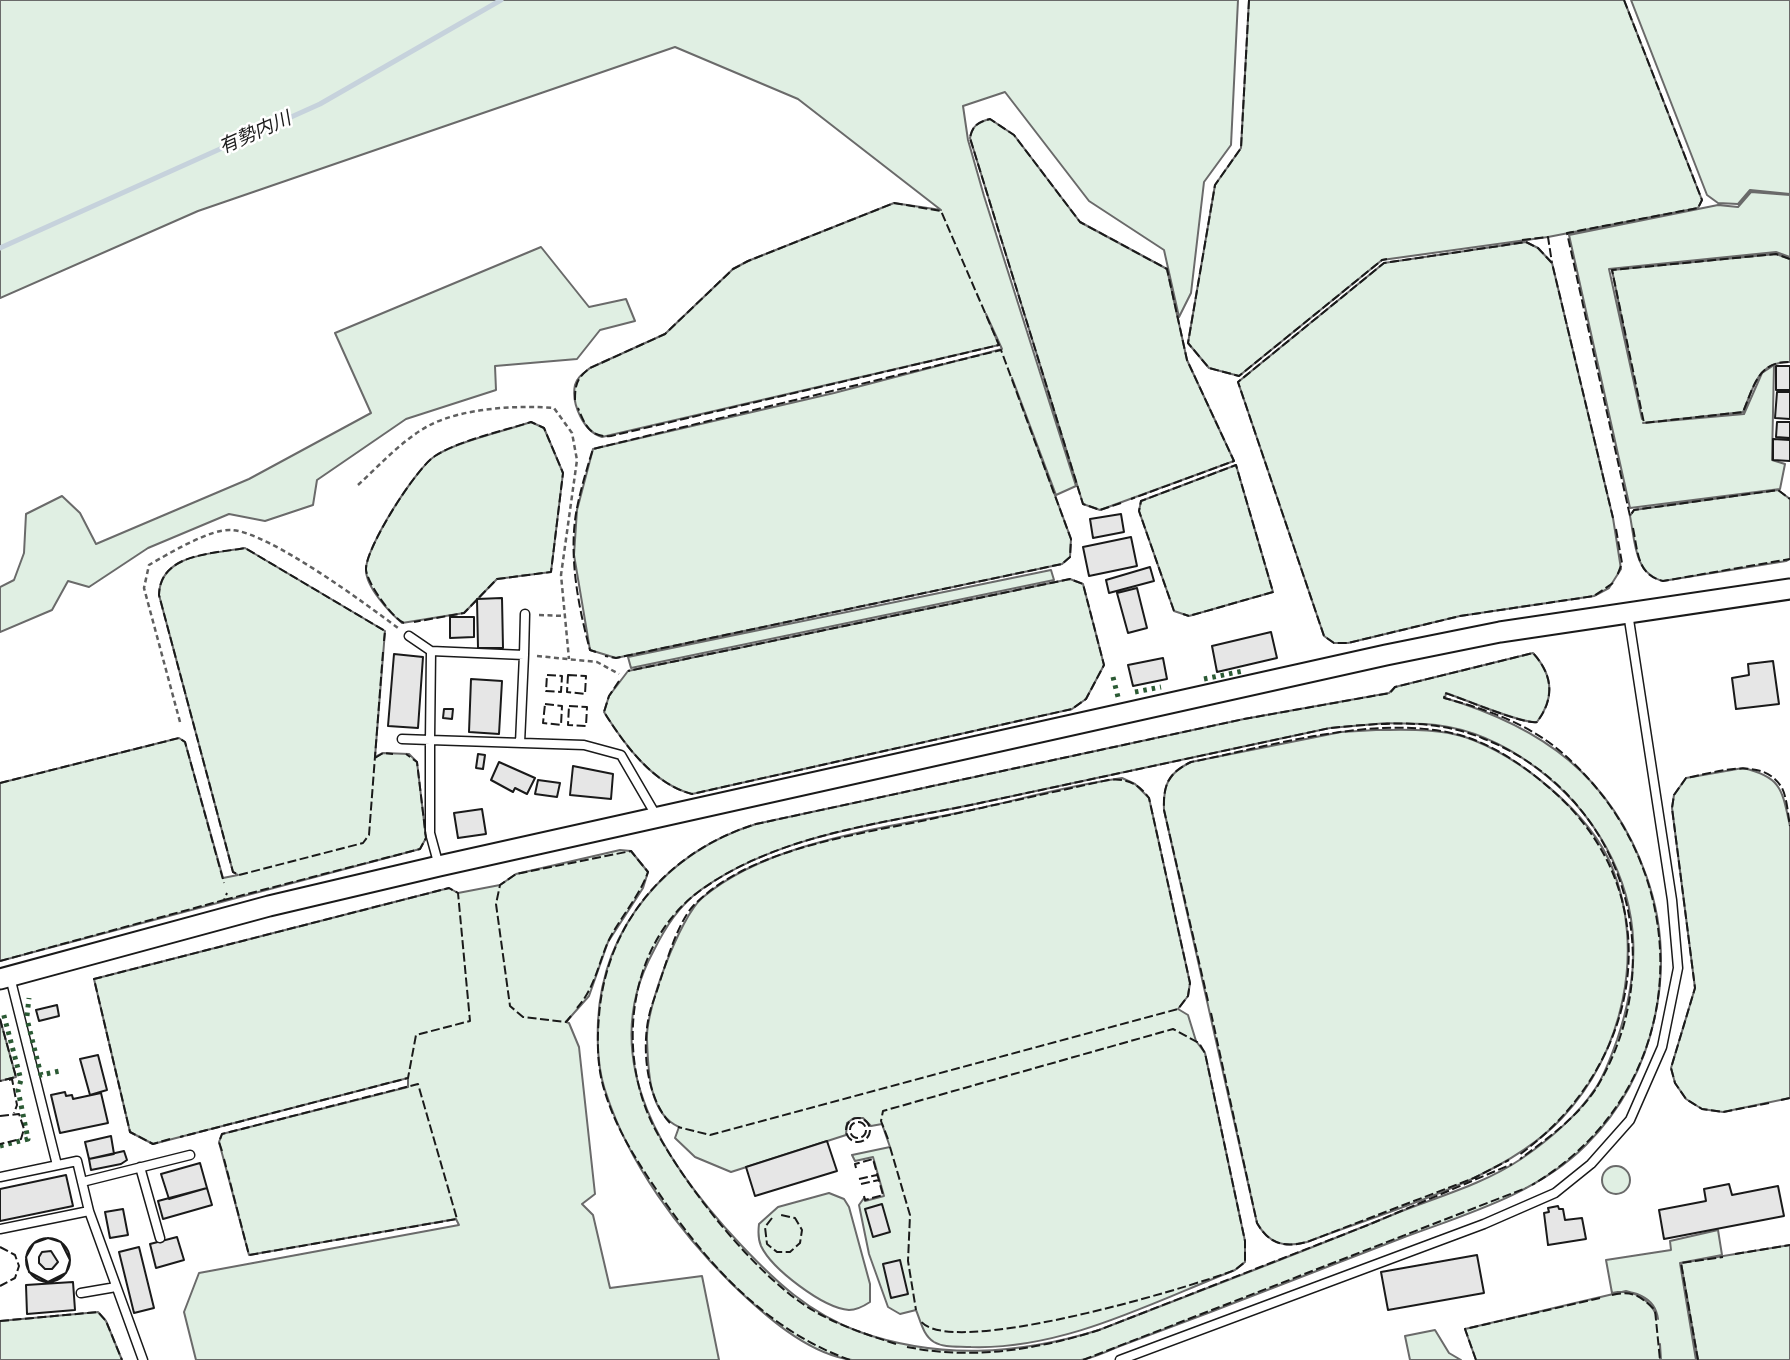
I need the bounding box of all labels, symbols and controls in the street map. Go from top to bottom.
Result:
water label: 有勢内川 [216,107,294,159]

